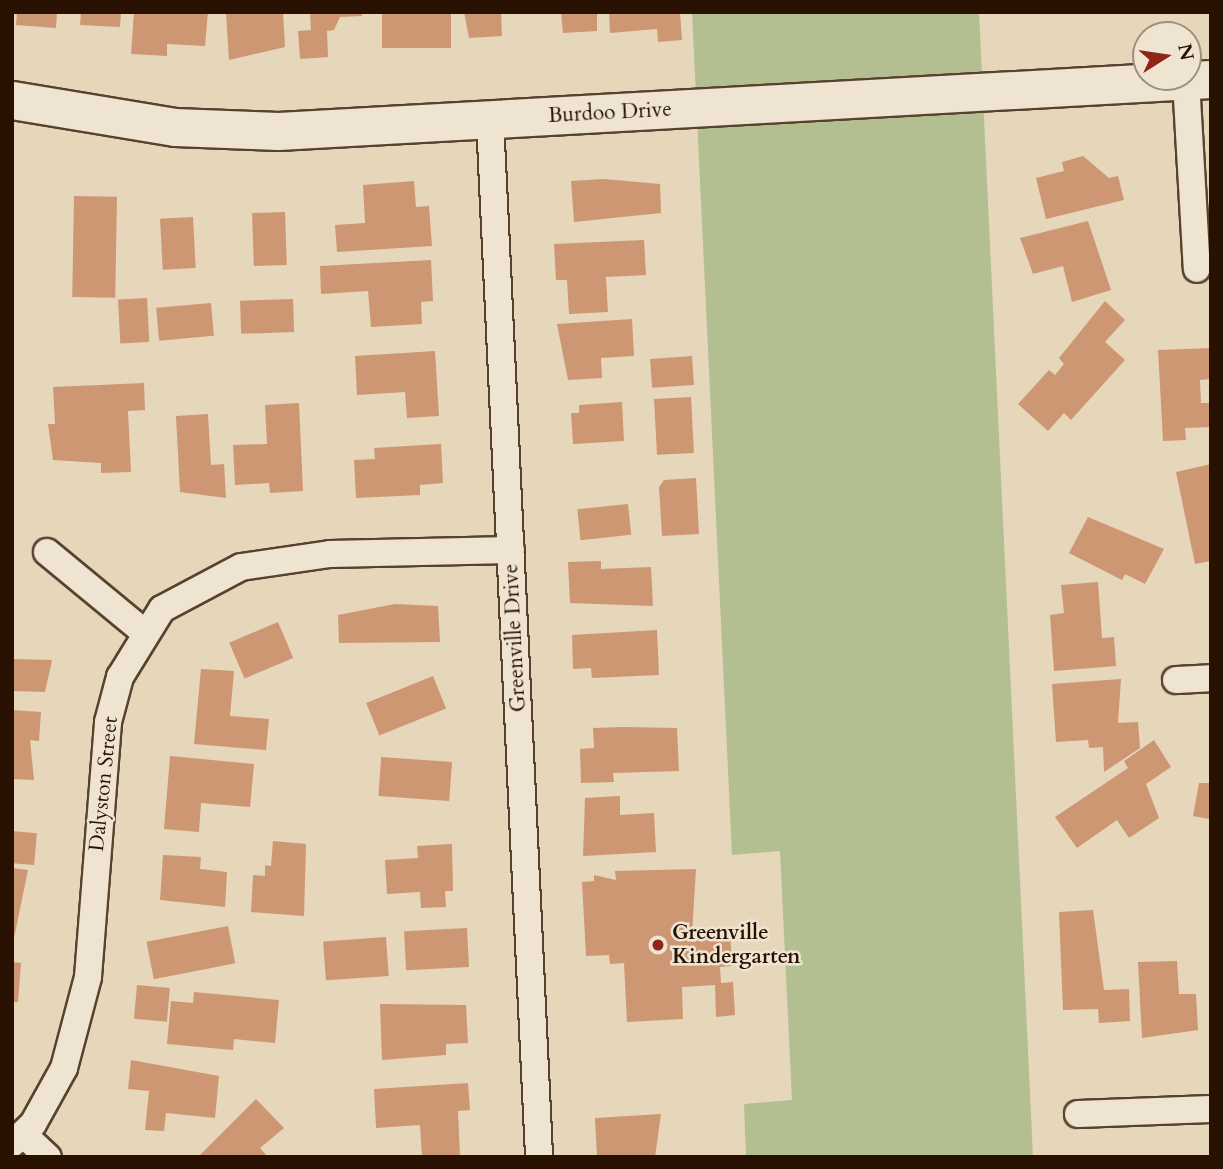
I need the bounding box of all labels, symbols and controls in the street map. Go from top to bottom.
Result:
north arrow [1132,21,1202,91]
text: N [1171,41,1200,63]
street label: Burdoo Drive [548,97,672,129]
street label: Greenville Drive [499,563,531,713]
street label: Dalyston Street [84,715,124,853]
place label: Greenville Kindergarten [672,920,800,970]
marker: Greenville Kindergarten [650,937,666,953]

